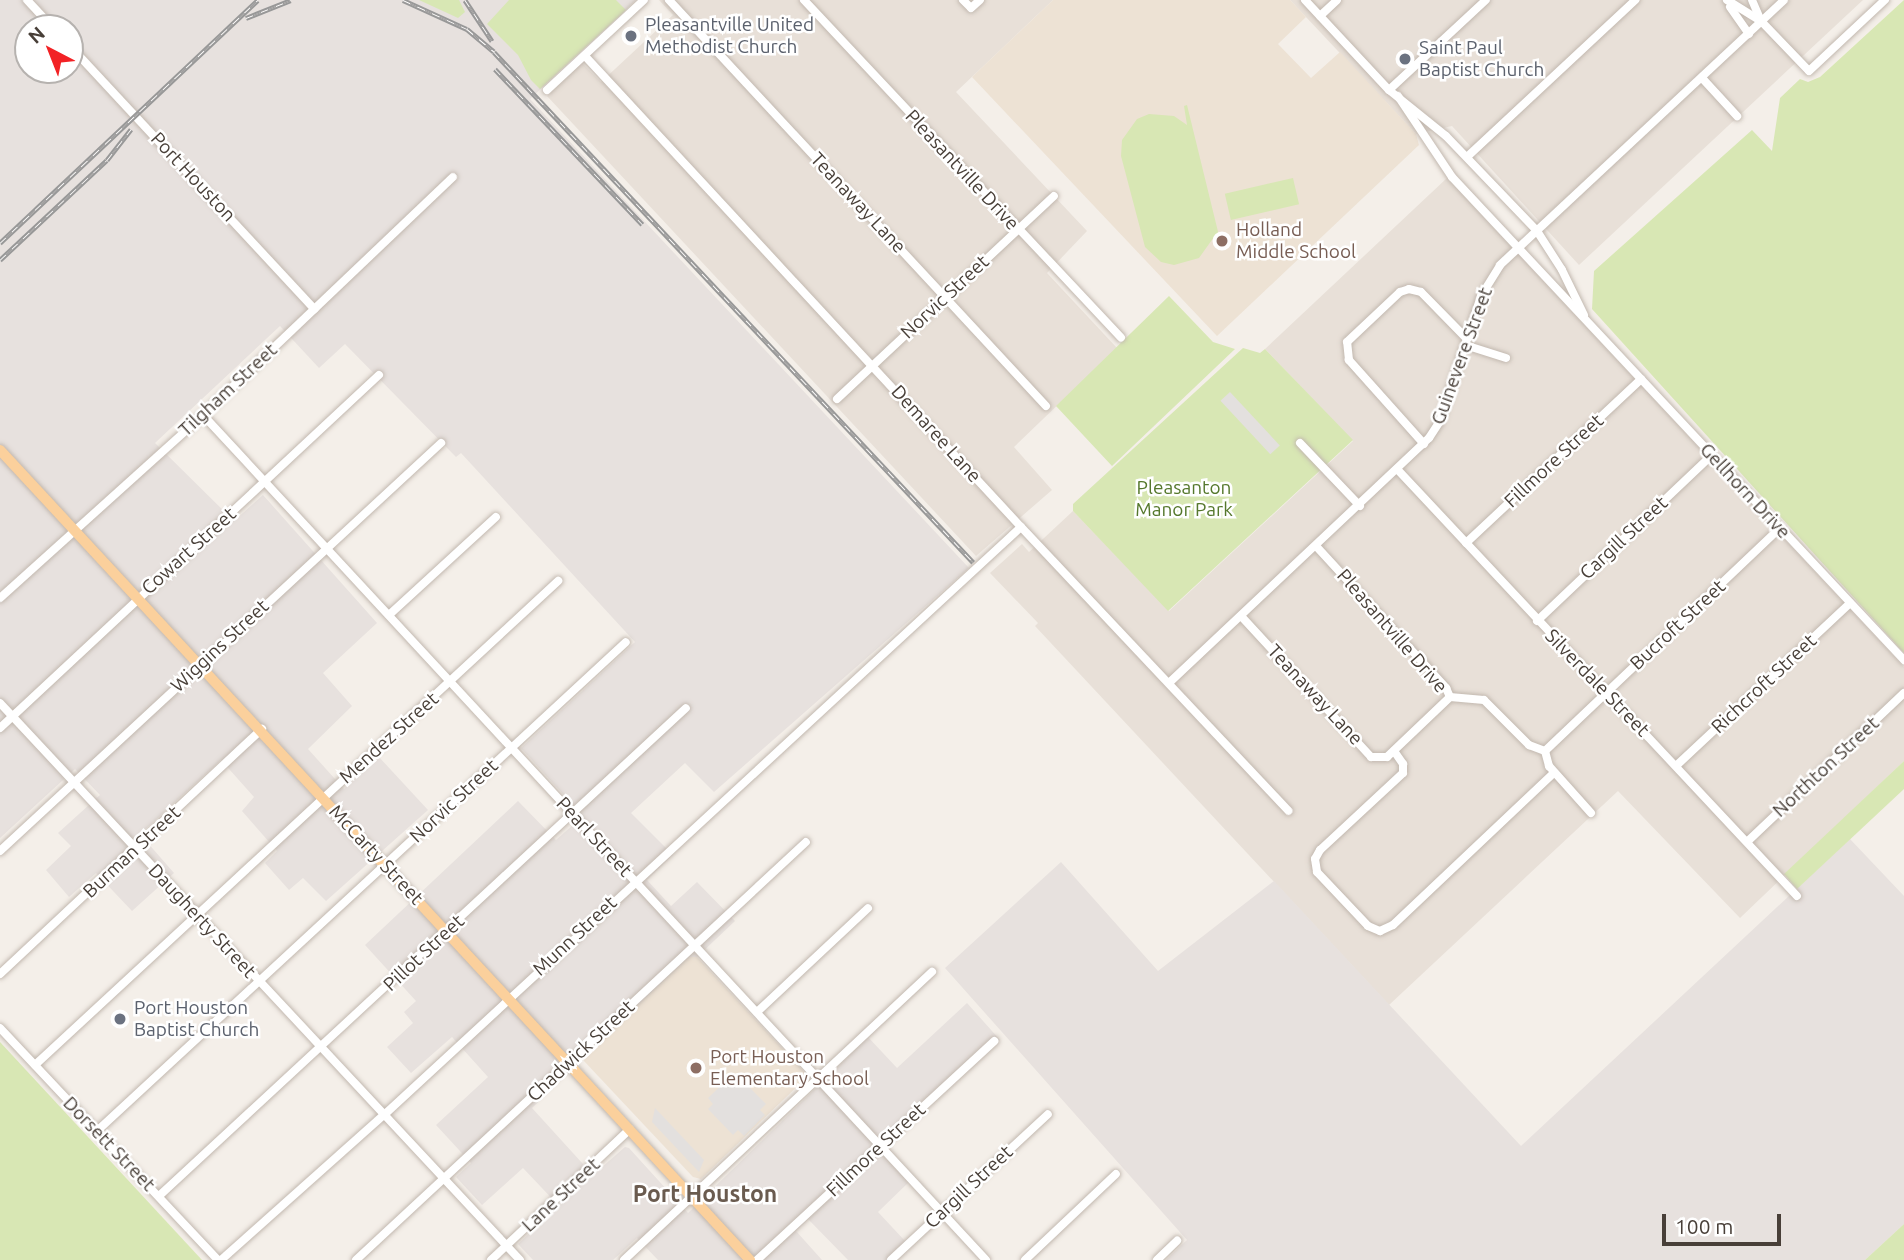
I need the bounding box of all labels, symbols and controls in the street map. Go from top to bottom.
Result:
north arrow [14,14,84,84]
place label: Pleasantville United Methodist Church [645,14,814,58]
text: N [24,22,49,48]
marker: Pleasantville United Methodist Church [623,28,639,44]
place label: Saint Paul Baptist Church [1419,37,1544,81]
marker: Saint Paul Baptist Church [1397,51,1413,67]
street label: Pleasantville Drive [900,105,1024,235]
street label: Port Houston [146,127,240,227]
street label: Teanaway Lane [806,148,910,258]
place label: Holland Middle School [1236,219,1356,263]
marker: Holland Middle School [1214,233,1230,249]
street label: Norvic Street [896,250,994,344]
street label: Guinevere Street [1427,284,1497,428]
street label: Tilgham Street [174,339,282,441]
street label: Demaree Lane [886,381,986,487]
street label: Fillmore Street [1500,409,1608,513]
street label: Gellhorn Drive [1695,438,1795,544]
park label: Pleasanton Manor Park [1135,477,1233,521]
street label: Cargill Street [1575,492,1673,584]
street label: Cowart Street [137,503,241,599]
street label: Pleasantville Drive [1332,564,1452,698]
street label: Bucroft Street [1626,575,1730,675]
street label: Wiggins Street [166,595,274,697]
street label: Silverdale Street [1540,625,1654,741]
street label: Richcroft Street [1707,629,1821,739]
street label: Teanaway Lane [1263,640,1367,750]
street label: Mendez Street [335,688,443,788]
street label: Northton Street [1768,712,1884,822]
street label: Norvic Street [405,754,503,848]
street label: Pearl Street [551,792,637,882]
street label: McCarty Street [324,800,428,910]
street label: Burman Street [79,801,185,903]
street label: Daugherty Street [143,859,261,983]
street label: Munn Street [528,891,622,981]
street label: Pillot Street [379,910,469,996]
street label: Chadwick Street [523,995,639,1107]
place label: Port Houston Baptist Church [134,997,259,1041]
marker: Port Houston Baptist Church [112,1011,128,1027]
place label: Port Houston Elementary School [710,1046,869,1090]
marker: Port Houston Elementary School [688,1060,704,1076]
street label: Dorsett Street [58,1092,160,1196]
street label: Fillmore Street [822,1098,930,1202]
street label: Cargill Street [920,1141,1018,1233]
street label: Lane Street [517,1153,605,1237]
district label: Port Houston [633,1180,777,1208]
scale bar [1666,1200,1785,1244]
text: 100 m [1675,1214,1733,1238]

